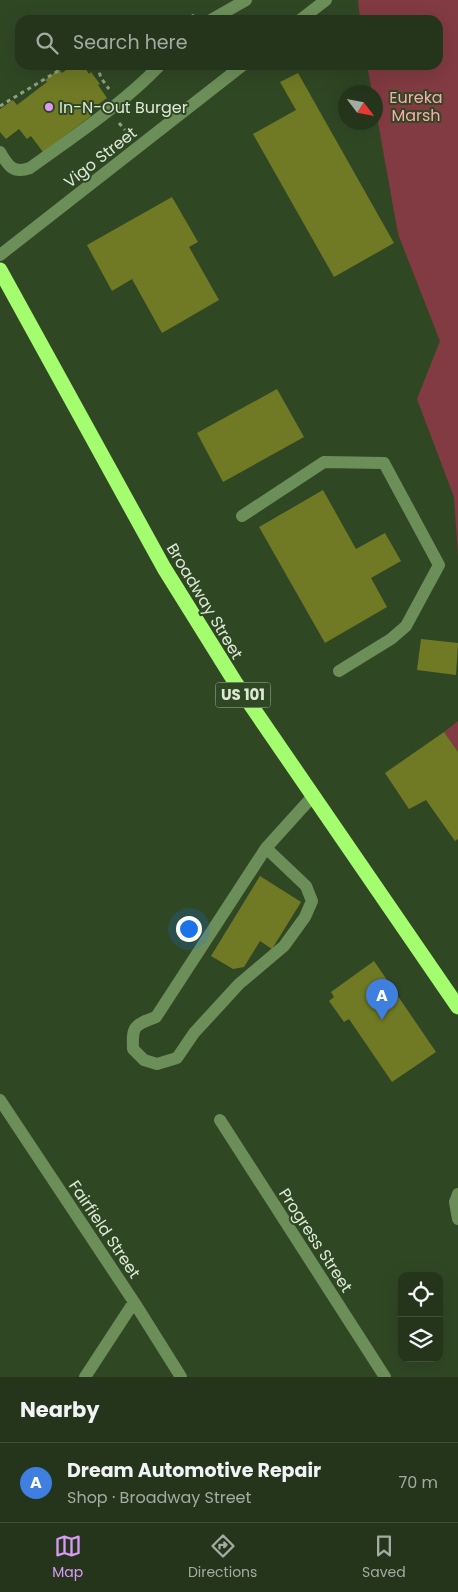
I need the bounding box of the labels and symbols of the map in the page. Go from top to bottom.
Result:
north arrow [338,85,383,130]
park label: Eureka Marsh [389,86,443,127]
place label: In-N-Out Burger [59,96,188,119]
marker: In-N-Out Burger [43,101,55,113]
street label: Vigo Street [59,121,142,193]
street label: Broadway Street [161,539,248,664]
road number: US 101 [216,682,270,708]
your location [176,916,202,942]
pin: A [366,979,398,1020]
street label: Fairfield Street [63,1176,146,1283]
street label: Progress Street [273,1184,358,1297]

